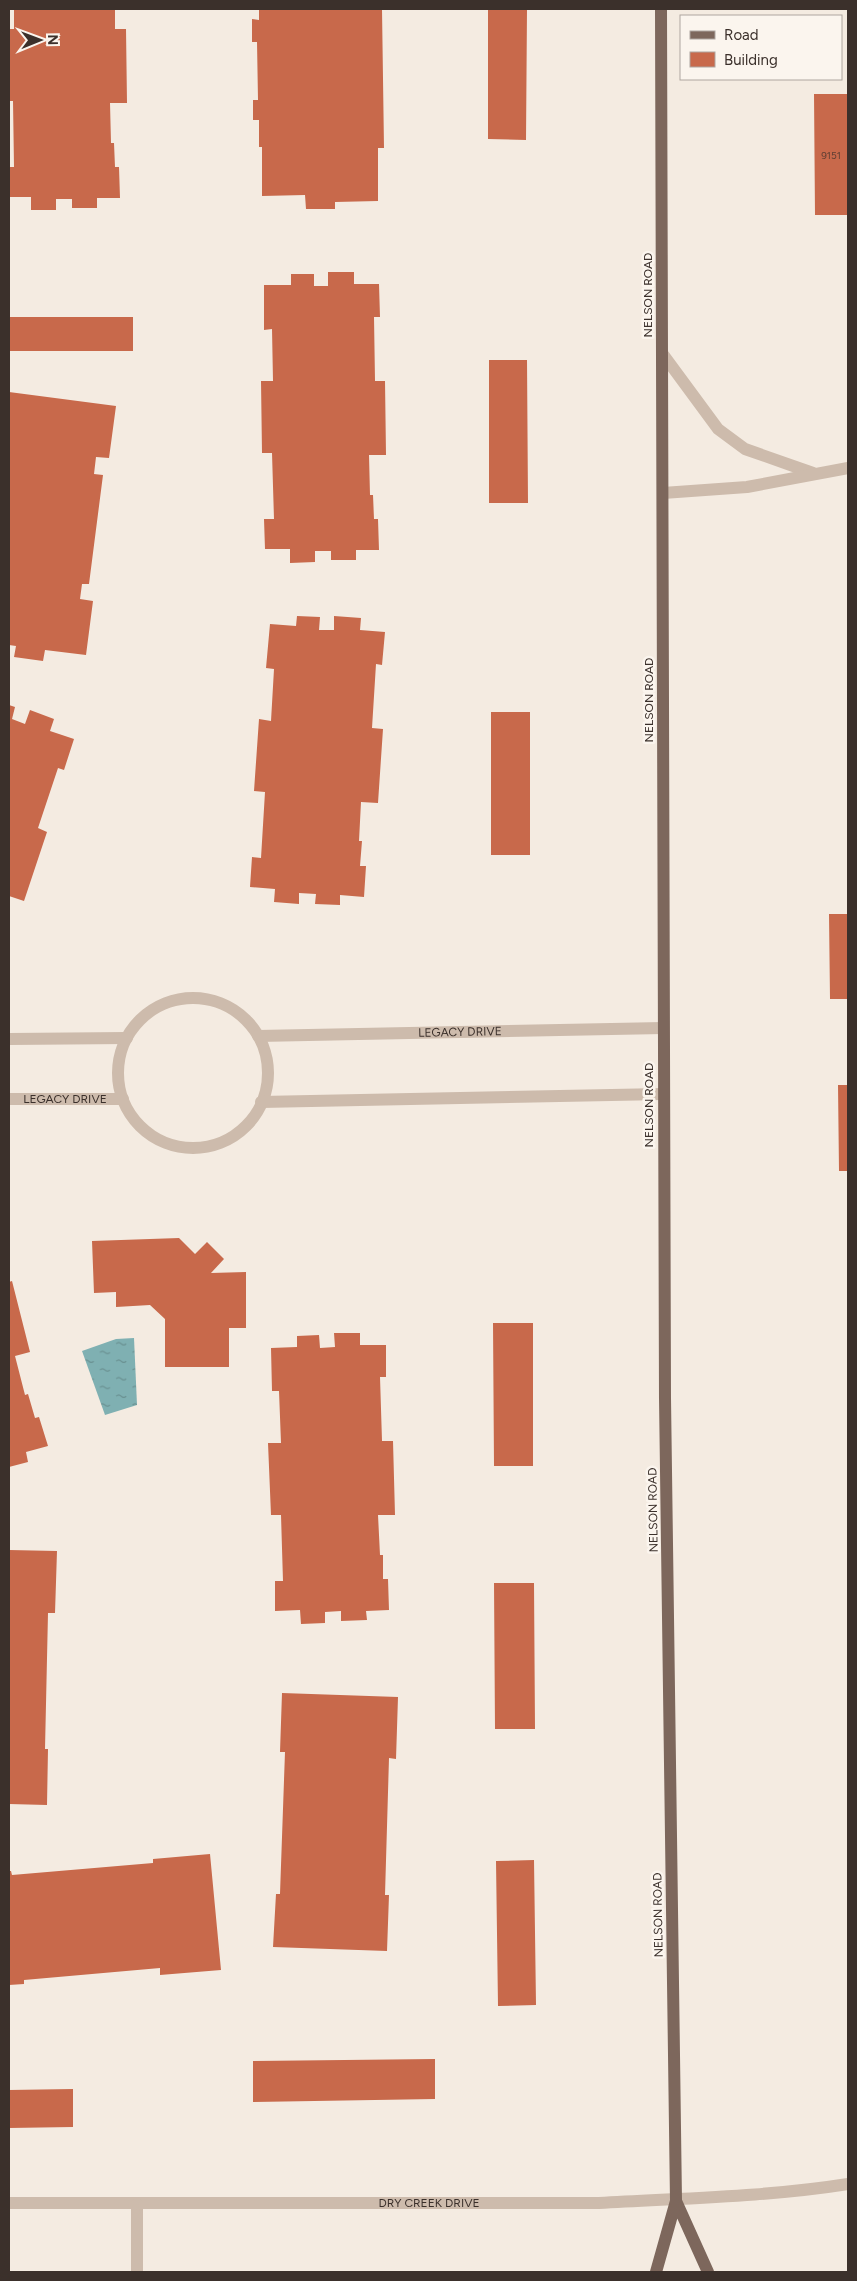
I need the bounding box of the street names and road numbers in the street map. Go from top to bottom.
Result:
street label: NELSON ROAD [641,253,655,337]
street label: NELSON ROAD [642,658,656,742]
street label: LEGACY DRIVE [418,1024,502,1040]
street label: NELSON ROAD [642,1063,656,1147]
street label: LEGACY DRIVE [23,1092,107,1106]
street label: NELSON ROAD [645,1467,661,1553]
street label: NELSON ROAD [650,1872,666,1958]
street label: DRY CREEK DRIVE [378,2196,480,2210]

